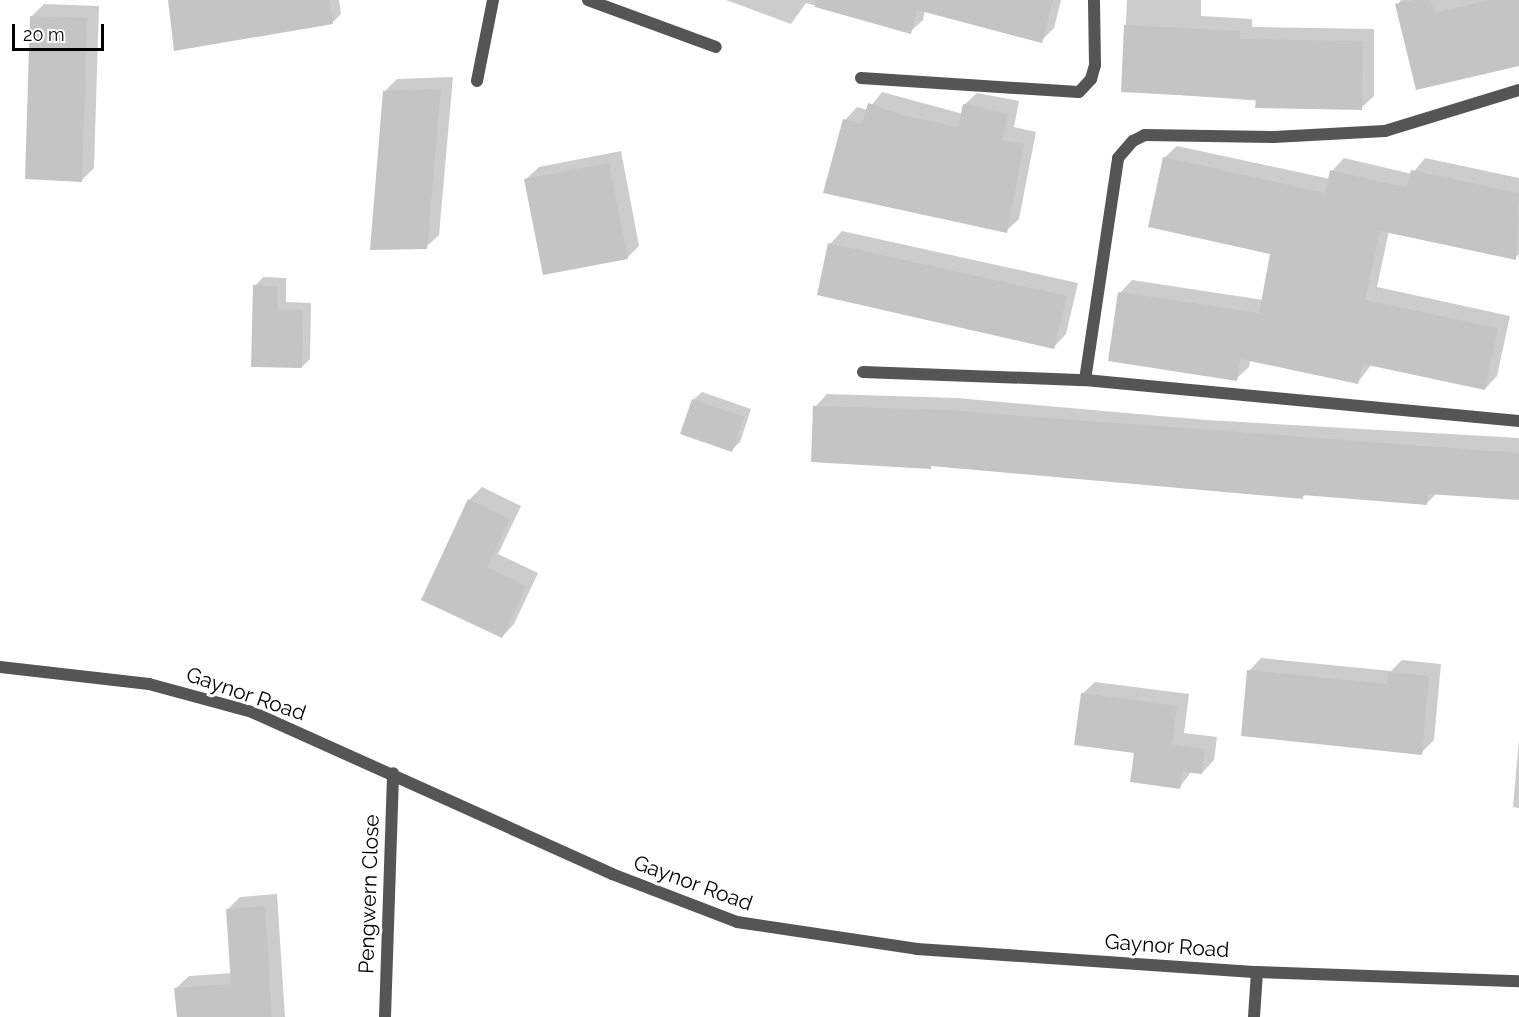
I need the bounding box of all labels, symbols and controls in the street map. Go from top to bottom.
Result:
scale bar [15,12,106,50]
text: 20 m [23,24,65,45]
street label: Gaynor Road [183,662,309,726]
street label: Pengwern Close [354,814,384,974]
street label: Gaynor Road [630,850,756,916]
street label: Gaynor Road [1104,929,1230,963]

